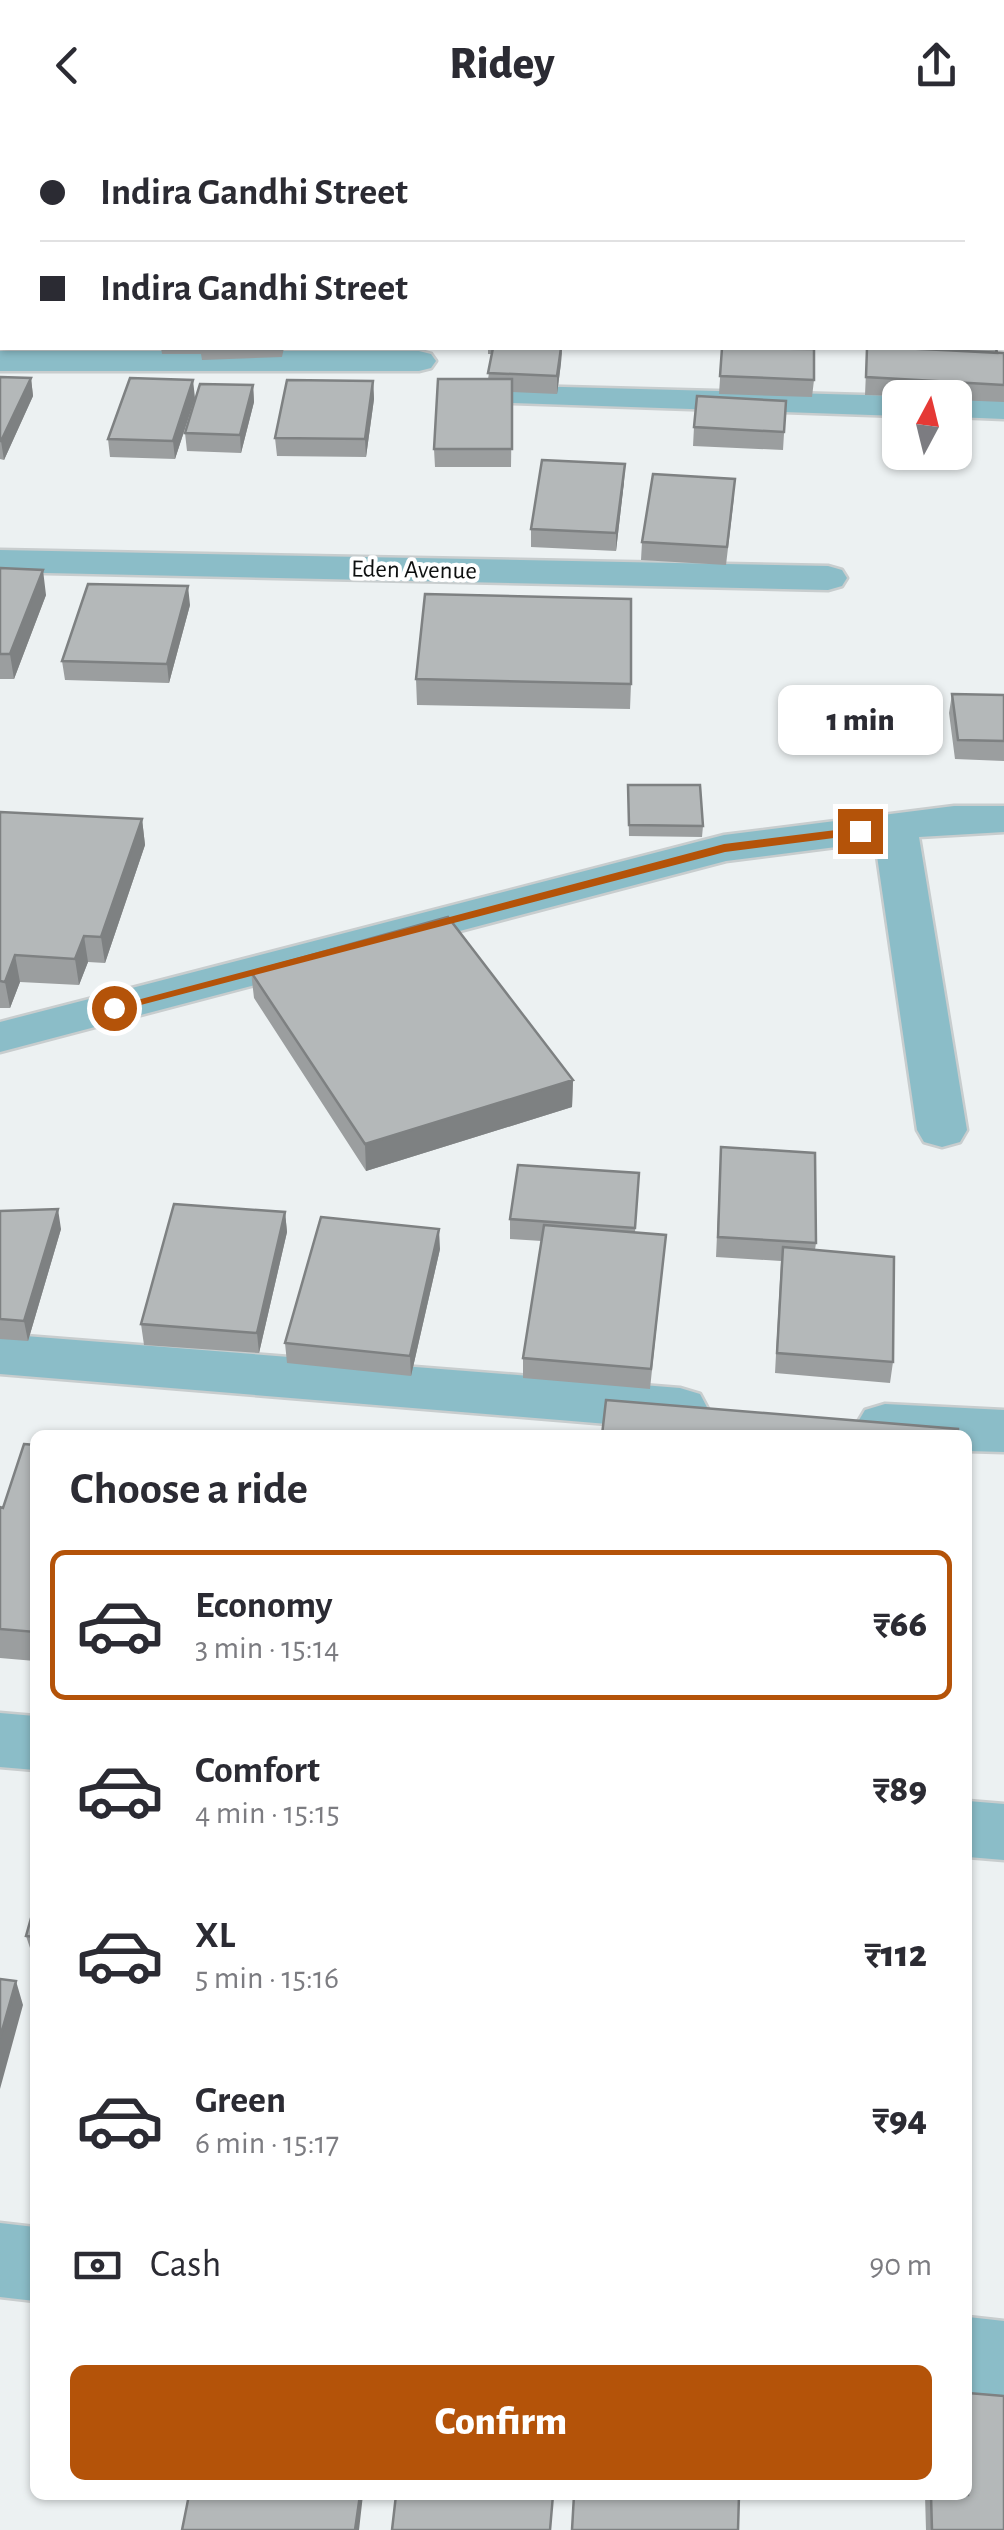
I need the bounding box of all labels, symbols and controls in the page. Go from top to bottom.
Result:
icon: back [40,38,95,93]
icon: share [909,38,964,93]
text: Ridey [449,42,555,87]
text: Indira Gandhi Street [100,174,408,212]
text: Indira Gandhi Street [100,270,408,308]
north arrow [882,380,972,470]
map controls [882,380,972,470]
street label: Eden Avenue [351,556,477,584]
callout: 1 min [778,686,942,756]
text: 1 min [826,704,895,736]
route end [838,809,883,854]
route start [92,986,137,1031]
text: Choose a ride [70,1467,308,1512]
icon: car [75,1580,165,1670]
text: Economy [195,1587,333,1625]
text: ₹66 [873,1606,927,1644]
text: 3 min · 15:14 [195,1632,339,1664]
icon: car [75,1745,165,1835]
text: Comfort [195,1752,320,1790]
text: ₹89 [873,1771,927,1809]
text: 4 min · 15:15 [195,1797,340,1829]
icon: car [75,1910,165,2000]
text: XL [195,1917,235,1955]
text: ₹112 [864,1936,927,1974]
text: 5 min · 15:16 [195,1962,339,1994]
icon: car [75,2075,165,2165]
text: Green [195,2082,286,2120]
text: ₹94 [872,2101,927,2139]
text: 6 min · 15:17 [195,2127,339,2159]
icon: cash [70,2238,125,2293]
text: Cash [150,2246,221,2284]
text: 90 m [869,2249,932,2281]
button: Confirm [70,2365,932,2480]

